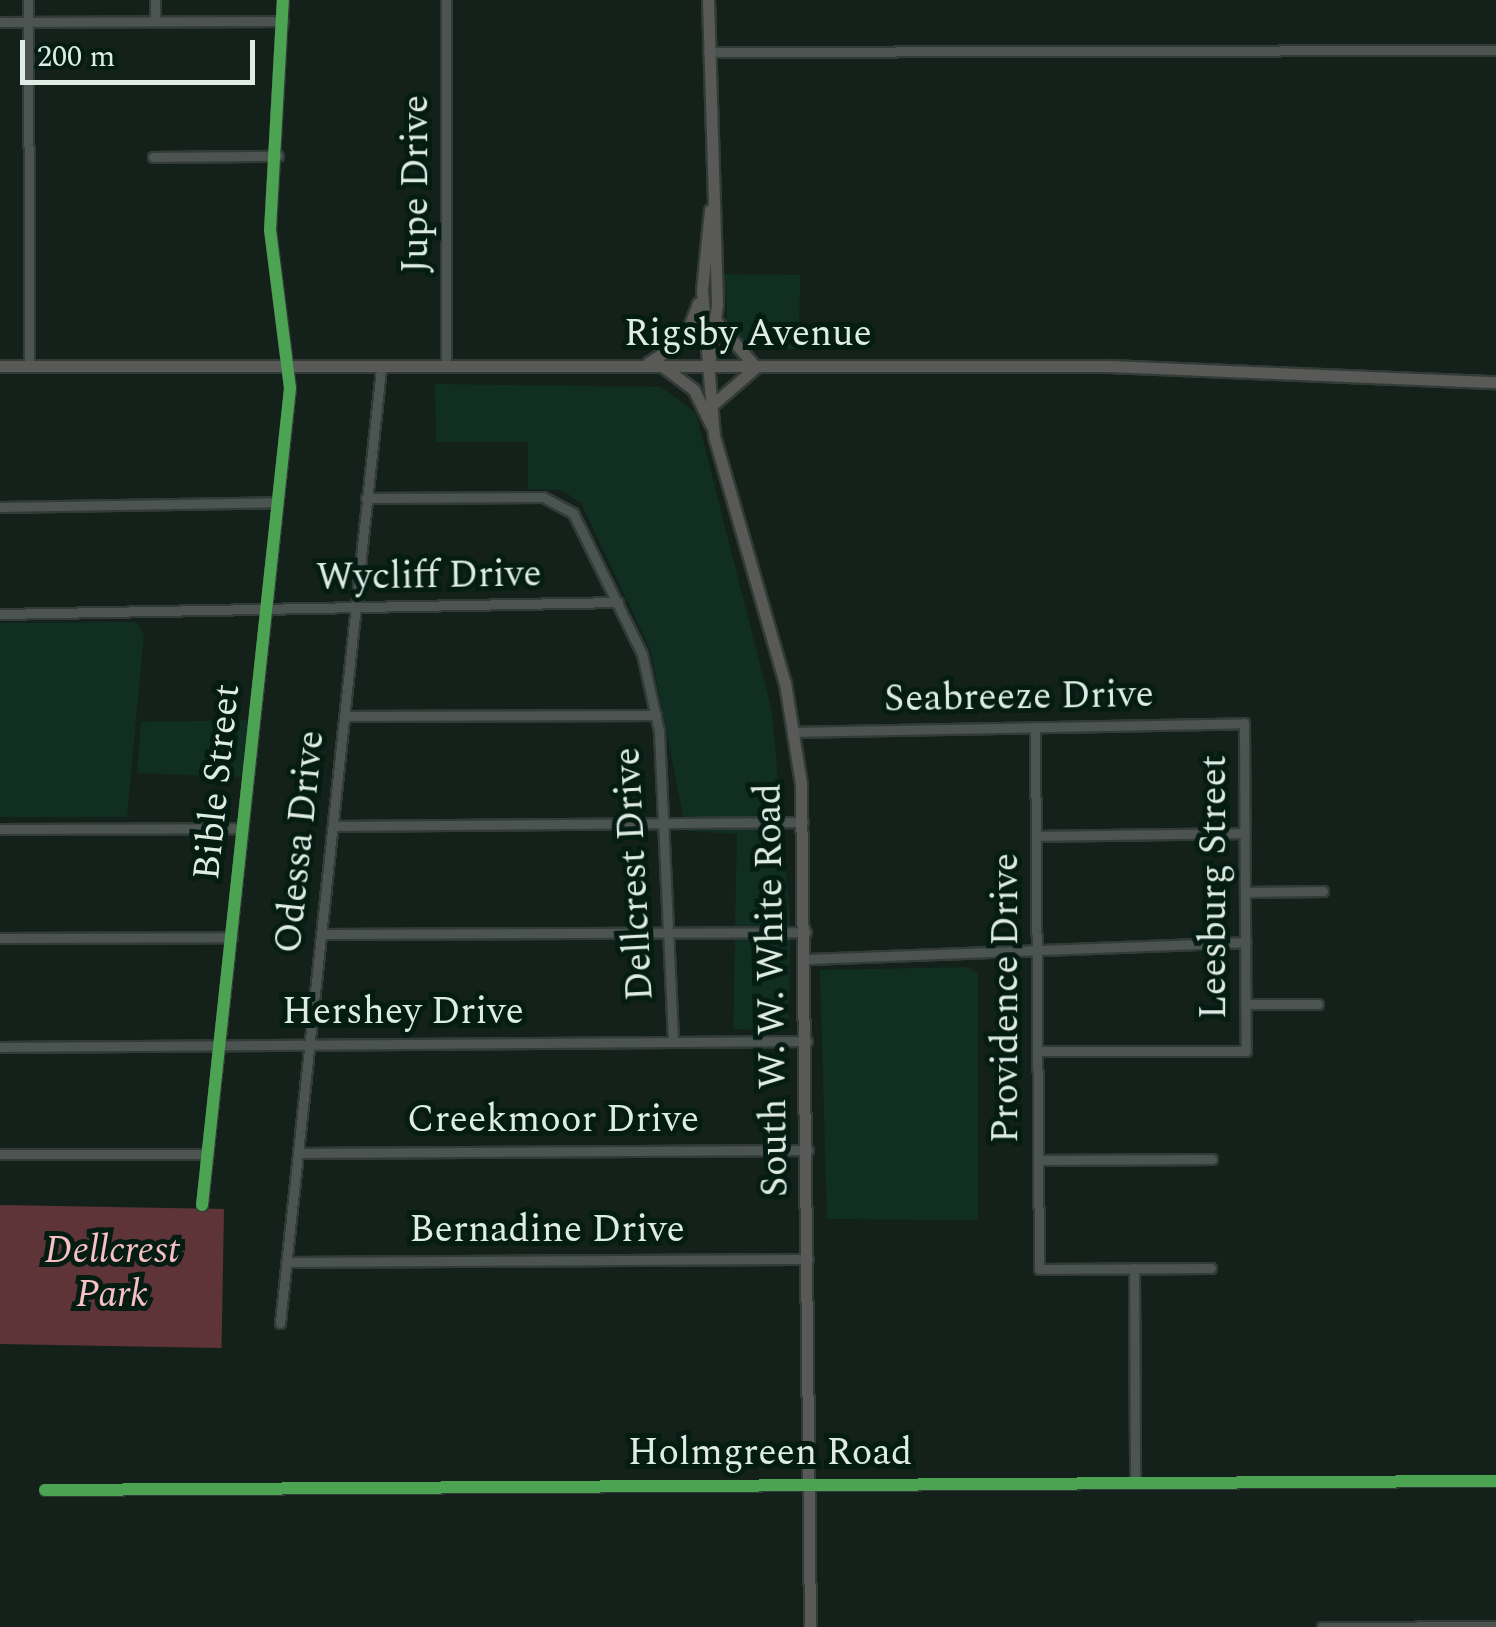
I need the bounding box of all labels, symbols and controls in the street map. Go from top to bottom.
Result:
scale bar [25,20,260,82]
text: 200 m [37,34,115,80]
street label: Jupe Drive [394,95,440,273]
street label: Rigsby Avenue [624,312,872,358]
street label: Wycliff Drive [316,552,542,602]
street label: Seabreeze Drive [884,673,1154,723]
street label: Bible Street [185,682,251,882]
street label: Odessa Drive [267,728,335,956]
street label: Dellcrest Drive [606,746,664,1002]
street label: Leesburg Street [1192,755,1238,1019]
street label: South W. W. White Road [747,783,799,1197]
street label: Providence Drive [984,853,1030,1143]
street label: Hershey Drive [282,990,524,1036]
street label: Creekmoor Drive [407,1098,699,1144]
street label: Bernadine Drive [409,1208,685,1254]
park label: Dellcrest Park [44,1229,180,1318]
street label: Holmgreen Road [628,1431,912,1477]

